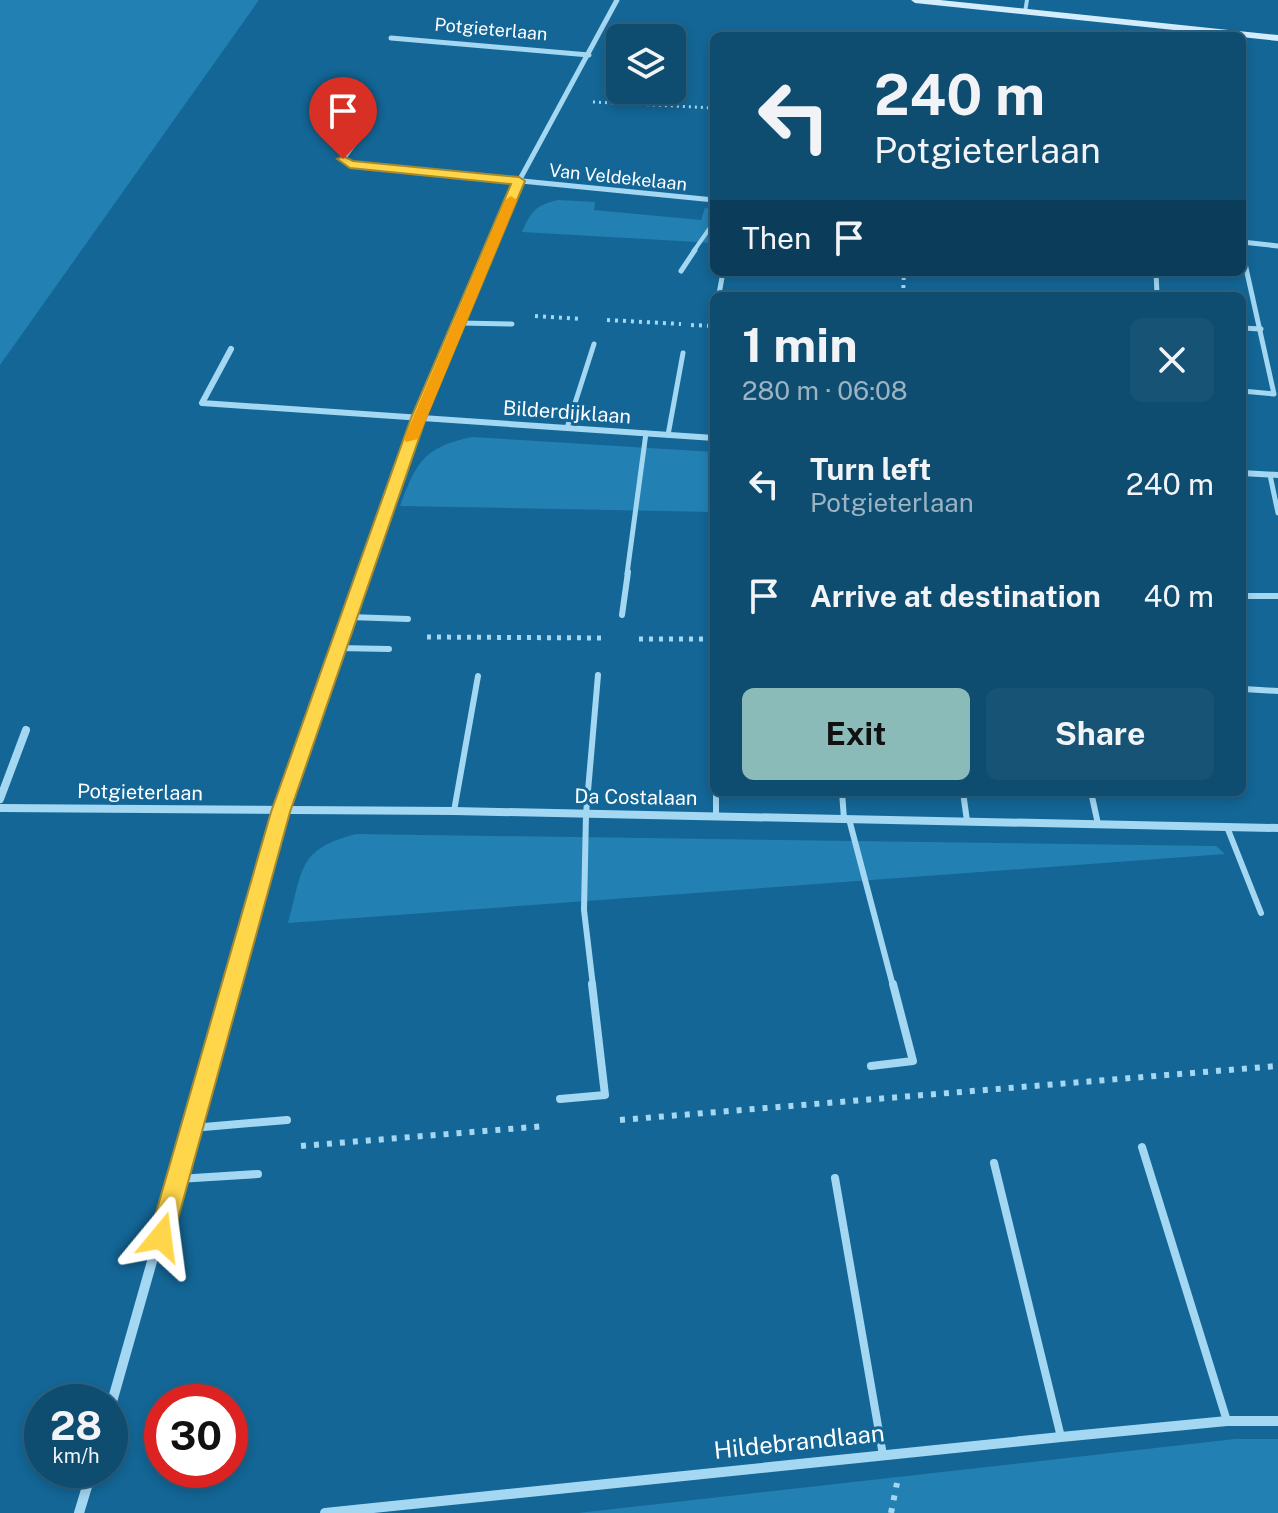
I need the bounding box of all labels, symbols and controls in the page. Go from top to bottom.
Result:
street label: Potgieterlaan [434,14,548,44]
map controls [606,24,686,104]
button: layers [606,24,686,104]
text: 240 m [874,62,1045,128]
icon: left [742,64,846,168]
pin [309,77,377,159]
icon: arrive [321,89,365,133]
text: Potgieterlaan [874,129,1101,171]
street label: Van Veldekelaan [548,159,688,195]
icon: arrive [827,216,871,260]
text: Then [742,220,811,256]
text: 1 min [742,316,858,373]
button: close [1130,318,1214,402]
text: 280 m · 06:08 [742,375,908,406]
street label: Bilderdijklaan [502,396,632,428]
text: Turn left [810,451,931,487]
icon: left [742,462,786,506]
text: 240 m [1126,466,1214,502]
text: Potgieterlaan [810,487,974,518]
icon: arrive [742,574,786,618]
text: Arrive at destination [810,578,1101,614]
text: 40 m [1144,578,1214,614]
button: Exit [742,688,970,780]
button: Share [986,688,1214,780]
street label: Potgieterlaan [77,779,203,805]
street label: Da Costalaan [574,784,698,810]
position arrow [119,1195,203,1279]
speed limit sign: 30 [144,1384,248,1488]
text: 28 [50,1402,102,1449]
street label: Hildebrandlaan [712,1418,886,1464]
text: km/h [52,1444,100,1468]

